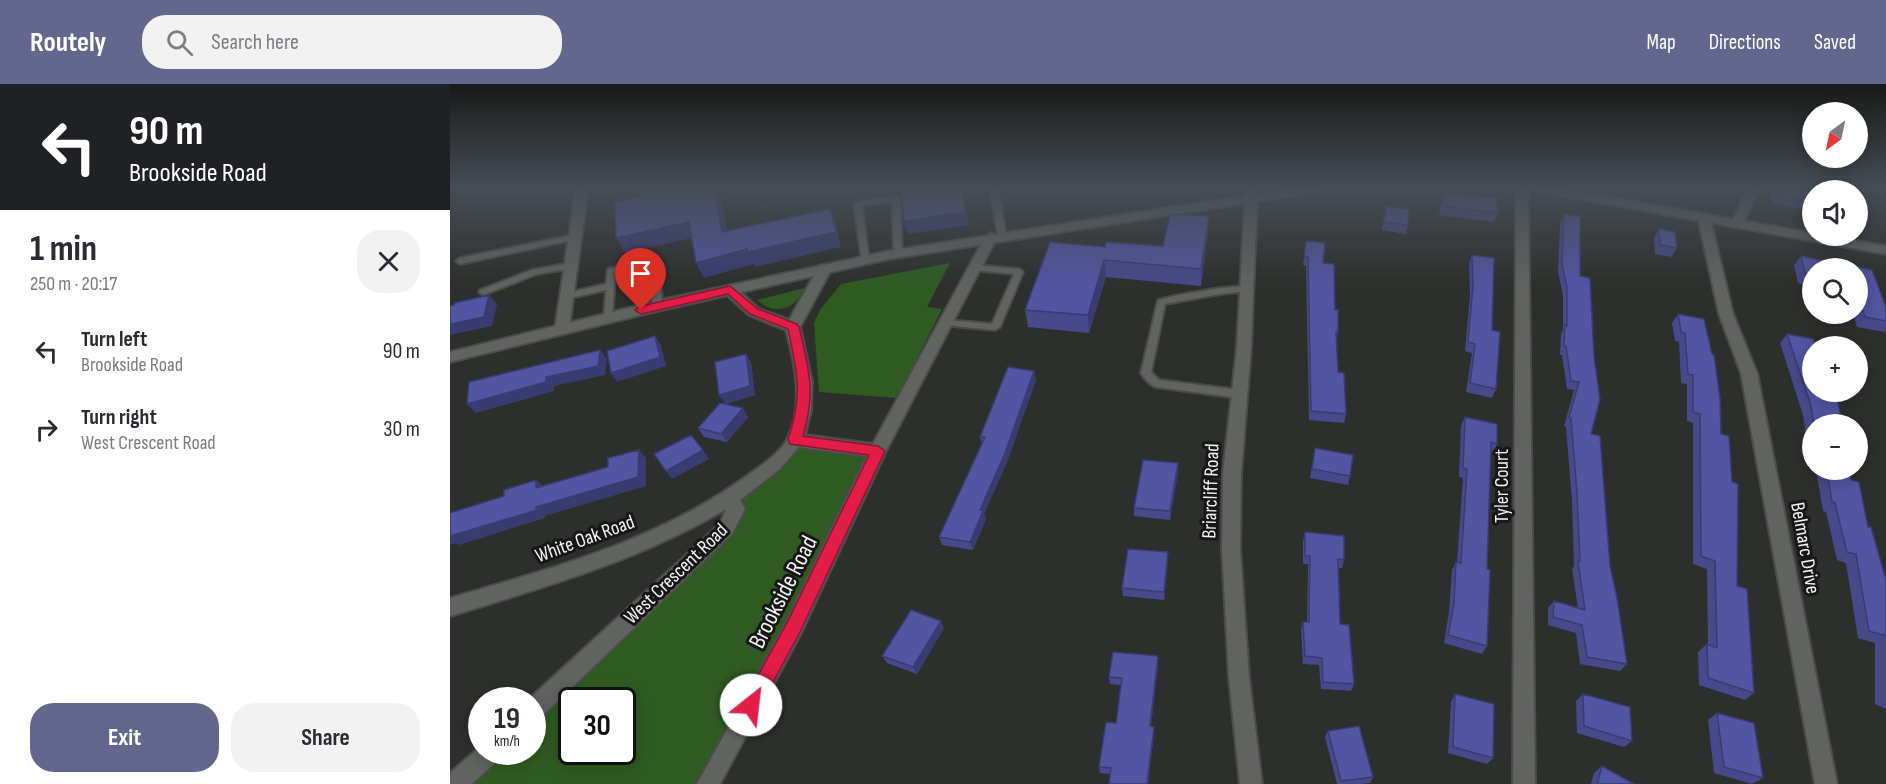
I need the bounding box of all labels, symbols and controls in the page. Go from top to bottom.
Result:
search box [142,15,562,69]
text: Routely [30,26,106,59]
icon: search [163,26,196,59]
text: Search here [211,29,299,56]
text: Map [1646,30,1676,55]
text: Directions [1709,30,1781,55]
text: Saved [1814,30,1856,55]
north arrow [1802,102,1868,168]
map controls [1802,102,1868,480]
text: 90 m [129,106,203,157]
icon: left [30,108,108,186]
text: Brookside Road [129,157,267,189]
button: sound [1802,180,1868,246]
text: 1 min [30,228,97,271]
button: close [357,230,420,293]
pin [615,248,666,310]
icon: arrive [624,257,657,290]
button: search [1802,258,1868,324]
text: 250 m · 20:17 [30,272,117,296]
text: Turn left [81,326,147,353]
icon: left [30,335,63,368]
button: + [1802,336,1868,402]
text: 90 m [383,338,420,365]
text: Brookside Road [81,353,183,377]
text: Turn right [81,404,157,431]
icon: right [30,413,63,446]
button: − [1802,414,1868,480]
text: 30 m [383,416,420,443]
text: West Crescent Road [81,431,216,455]
street label: Briarcliff Road [1197,443,1225,539]
street label: Tyler Court [1490,449,1514,523]
street label: Belmarc Drive [1785,500,1825,596]
street label: White Oak Road [532,510,638,568]
street label: West Crescent Road [619,519,733,629]
street label: Brookside Road [742,531,824,653]
position arrow [719,673,783,737]
speed limit sign: 30 [558,687,636,765]
text: 19 [494,701,520,737]
button: Exit [30,703,219,772]
button: Share [231,703,420,772]
text: km/h [494,732,520,751]

